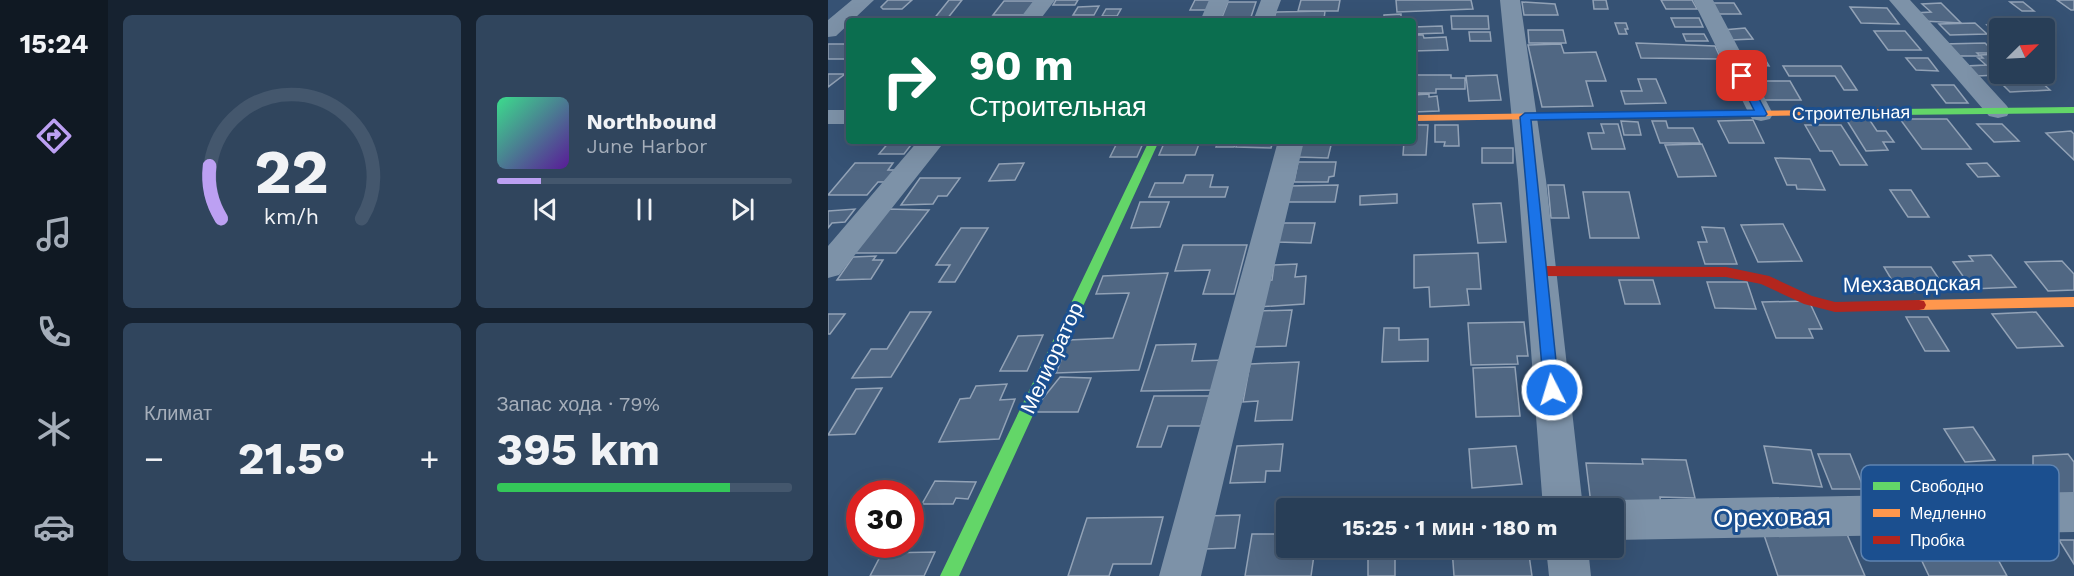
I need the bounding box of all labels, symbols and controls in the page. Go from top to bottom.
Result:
north arrow [1989,18,2055,84]
map controls [1989,18,2055,84]
text: 15:24 [20,28,88,60]
text: 90 m [969,41,1073,90]
icon: right [870,42,948,120]
pin [1716,50,1767,101]
icon: arrive [1725,59,1758,92]
text: Строительная [969,91,1147,123]
street label: Строительная [1792,101,1910,124]
text: Northbound [587,109,717,134]
icon: directions [33,115,75,157]
text: June Harbor [587,134,707,158]
text: 22 [255,135,329,208]
icon: previous [529,193,562,226]
icon: pause [628,193,661,226]
icon: next [726,193,759,226]
text: km/h [264,204,319,229]
icon: music [33,213,75,255]
street label: Мехзаводская [1843,270,1981,297]
street label: Мелиоратор [1015,298,1088,417]
icon: phone [33,311,75,353]
position arrow [1520,358,1584,422]
text: Запас хода · 79% [497,392,660,416]
text: Климат [144,401,212,425]
icon: climate [33,408,75,450]
text: 395 km [497,423,660,476]
text: 21.5° [238,432,346,485]
text: − [144,439,164,478]
text: + [420,439,440,478]
legend [1861,465,2059,561]
text: Свободно [1910,477,1984,496]
speed limit sign: 30 [846,480,924,558]
street label: Ореховая [1713,501,1831,533]
text: Медленно [1910,504,1986,523]
icon: car [33,506,75,548]
text: 15:25 · 1 мин · 180 m [1342,515,1558,540]
text: Пробка [1910,531,1965,550]

